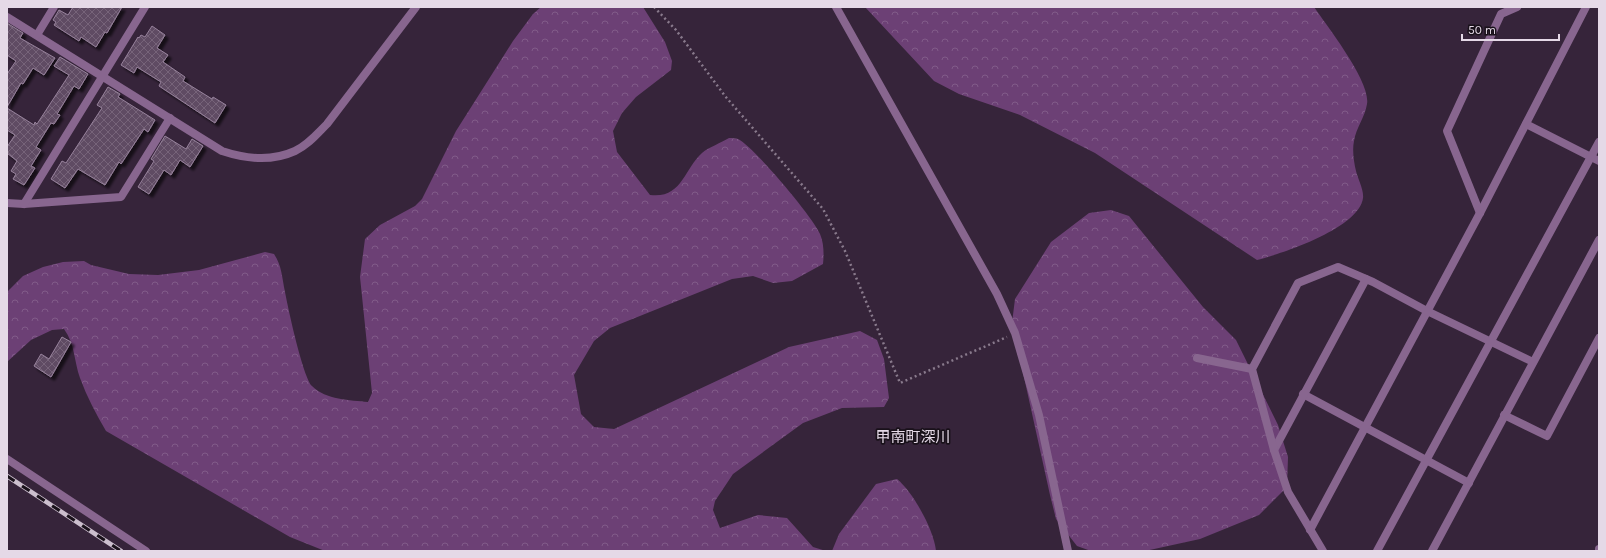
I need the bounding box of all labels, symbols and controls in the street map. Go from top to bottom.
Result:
scale bar [1462,16,1559,42]
text: 50 m [1468,23,1496,37]
district label: 甲南町深川 [875,428,951,446]

